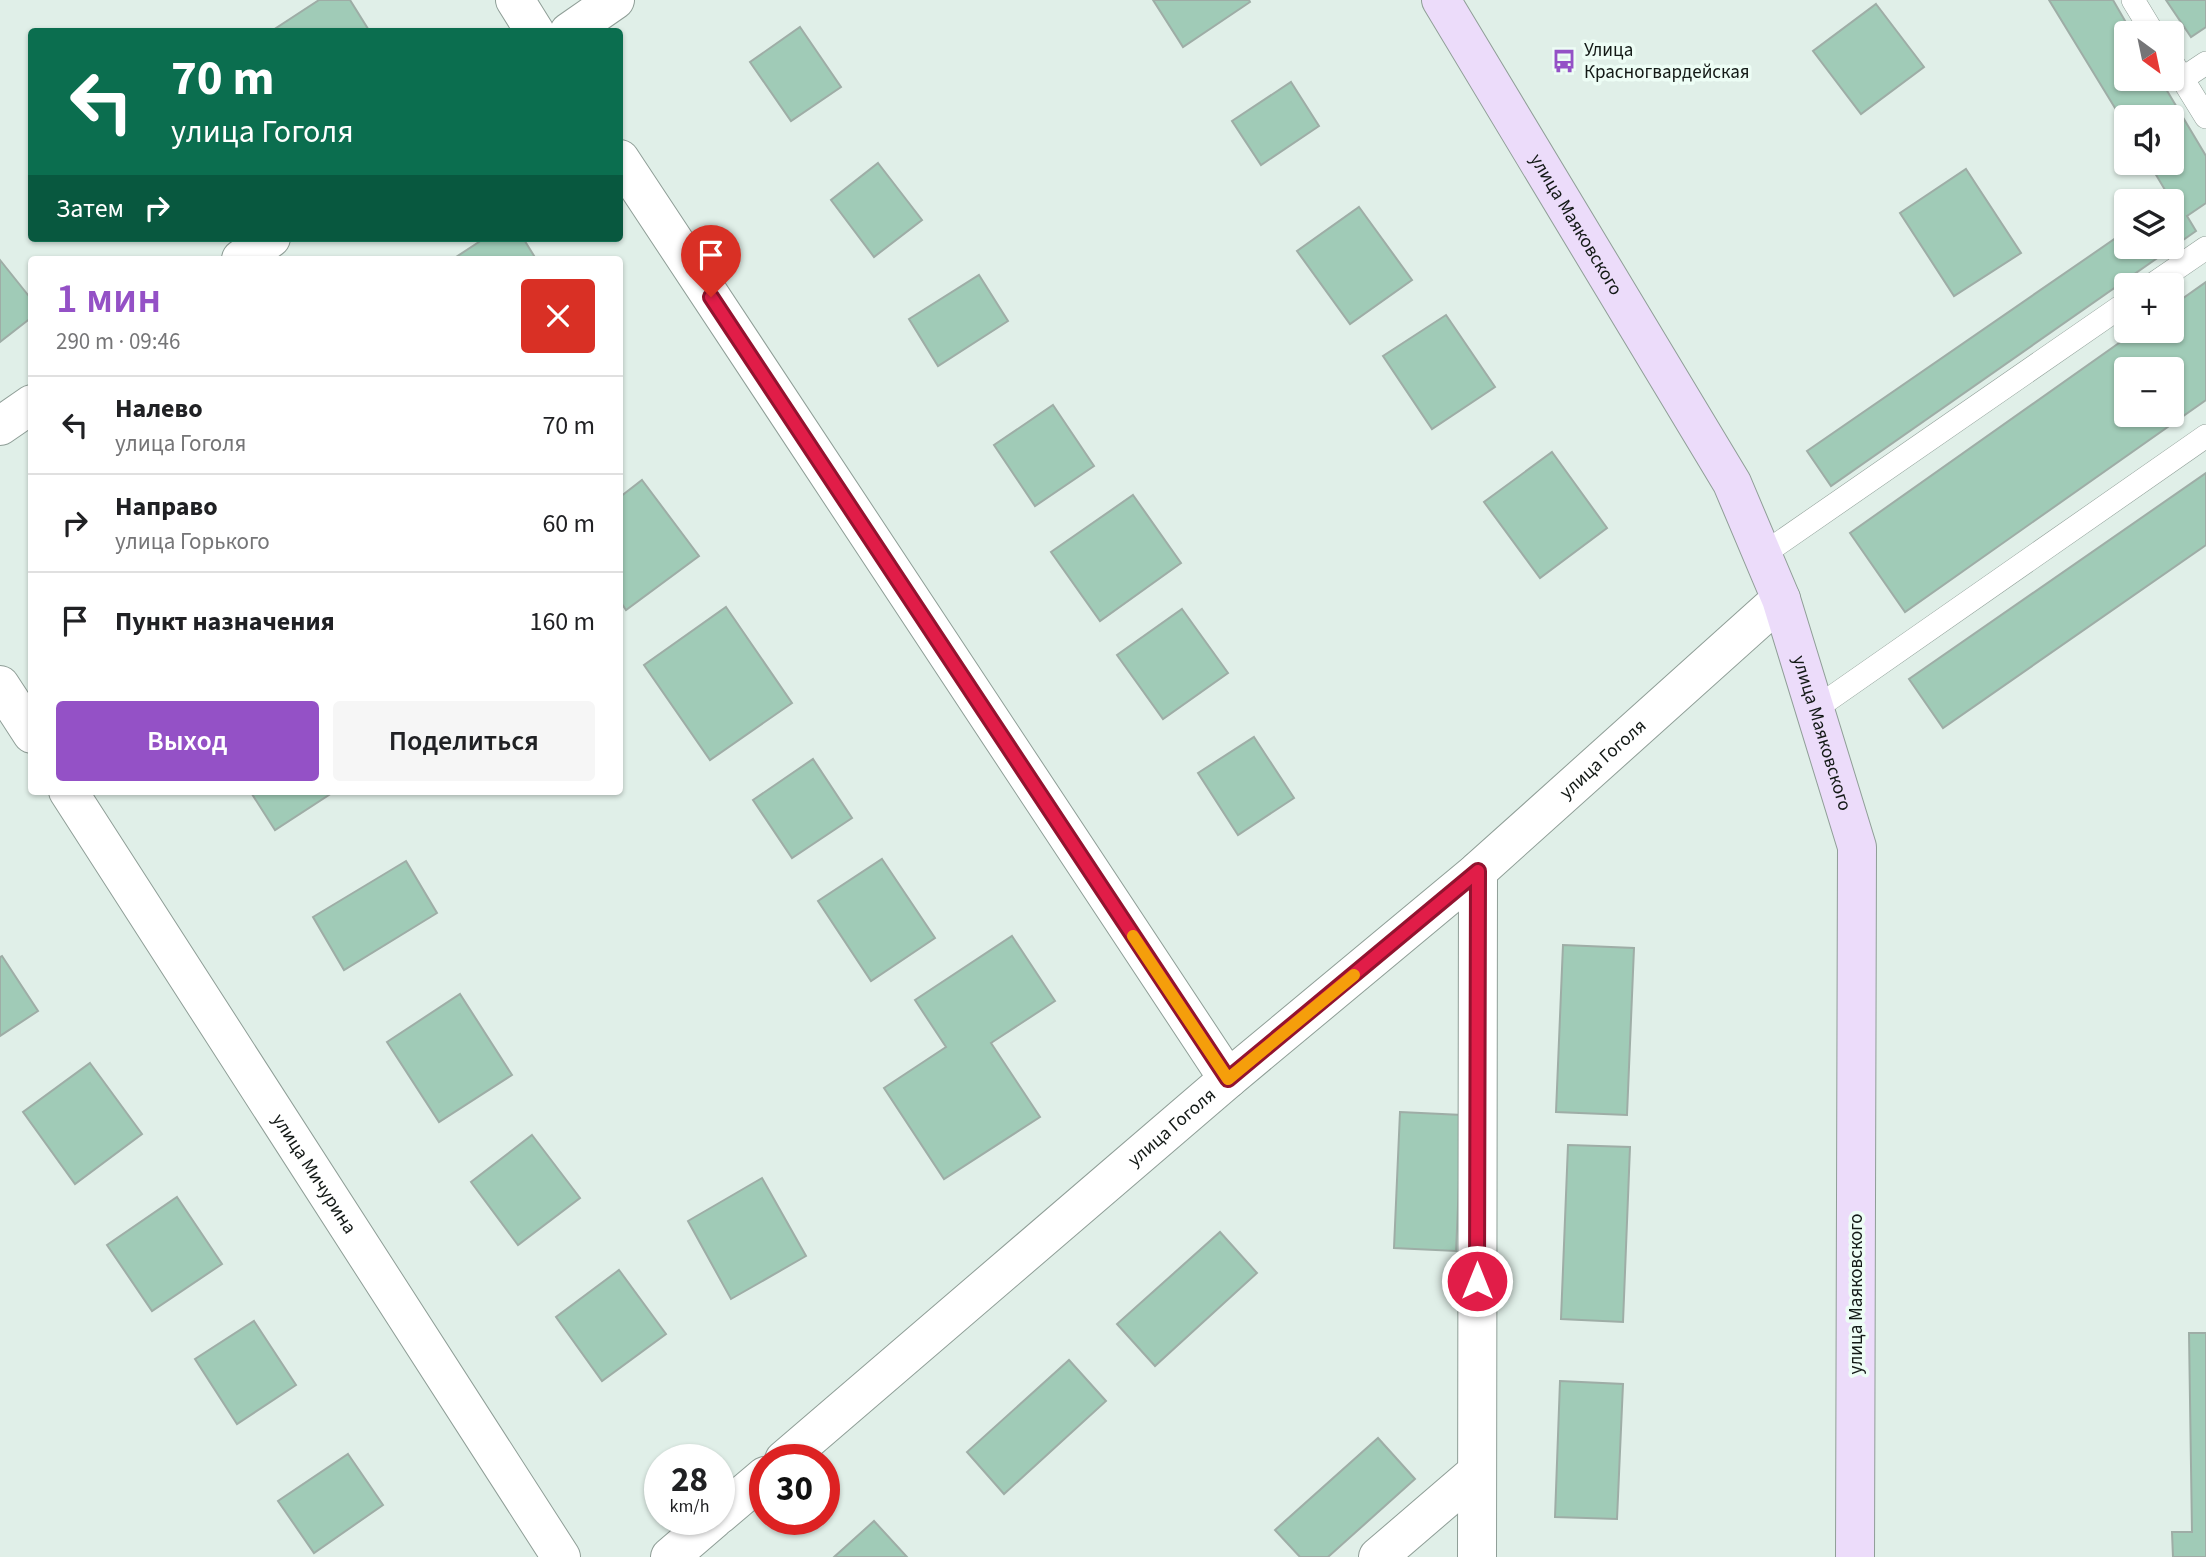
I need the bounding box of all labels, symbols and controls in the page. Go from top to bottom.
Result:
north arrow [2114,21,2184,91]
map controls [2114,21,2184,427]
place label: Улица Красногвардейская [1584,37,1750,86]
text: 70 m [171,44,275,114]
bus stop icon: Улица Красногвардейская [1550,47,1578,75]
icon: left [56,56,147,147]
button: sound [2114,105,2184,175]
text: улица Гоголя [171,109,354,155]
street label: улица Маяковского [1523,148,1629,300]
icon: right [138,189,176,227]
button: layers [2114,189,2184,259]
text: Затем [56,190,124,227]
pin [681,225,741,297]
icon: arrive [692,236,730,274]
text: 1 мин [56,269,161,329]
button: + [2114,273,2184,343]
button: close [521,279,595,353]
text: 290 m · 09:46 [56,325,180,358]
button: − [2114,357,2184,427]
text: Налево [115,390,203,427]
icon: left [56,406,94,444]
text: 70 m [542,407,595,444]
text: улица Гоголя [115,427,246,460]
text: Направо [115,488,218,525]
icon: right [56,504,94,542]
text: 60 m [542,505,595,542]
text: улица Горького [115,525,270,558]
icon: arrive [56,602,94,640]
text: Пункт назначения [115,603,335,640]
text: 160 m [529,603,595,640]
street label: улица Маяковского [1786,652,1859,814]
button: Выход [56,701,319,781]
button: Поделиться [333,701,595,781]
street label: улица Гоголя [1553,713,1652,805]
street label: улица Гоголя [1122,1082,1222,1173]
street label: улица Мичурина [265,1108,363,1239]
street label: улица Маяковского [1843,1213,1870,1375]
position arrow [1440,1244,1514,1318]
speed limit sign: 30 [749,1444,840,1535]
text: 28 [671,1455,708,1505]
text: km/h [670,1494,709,1519]

